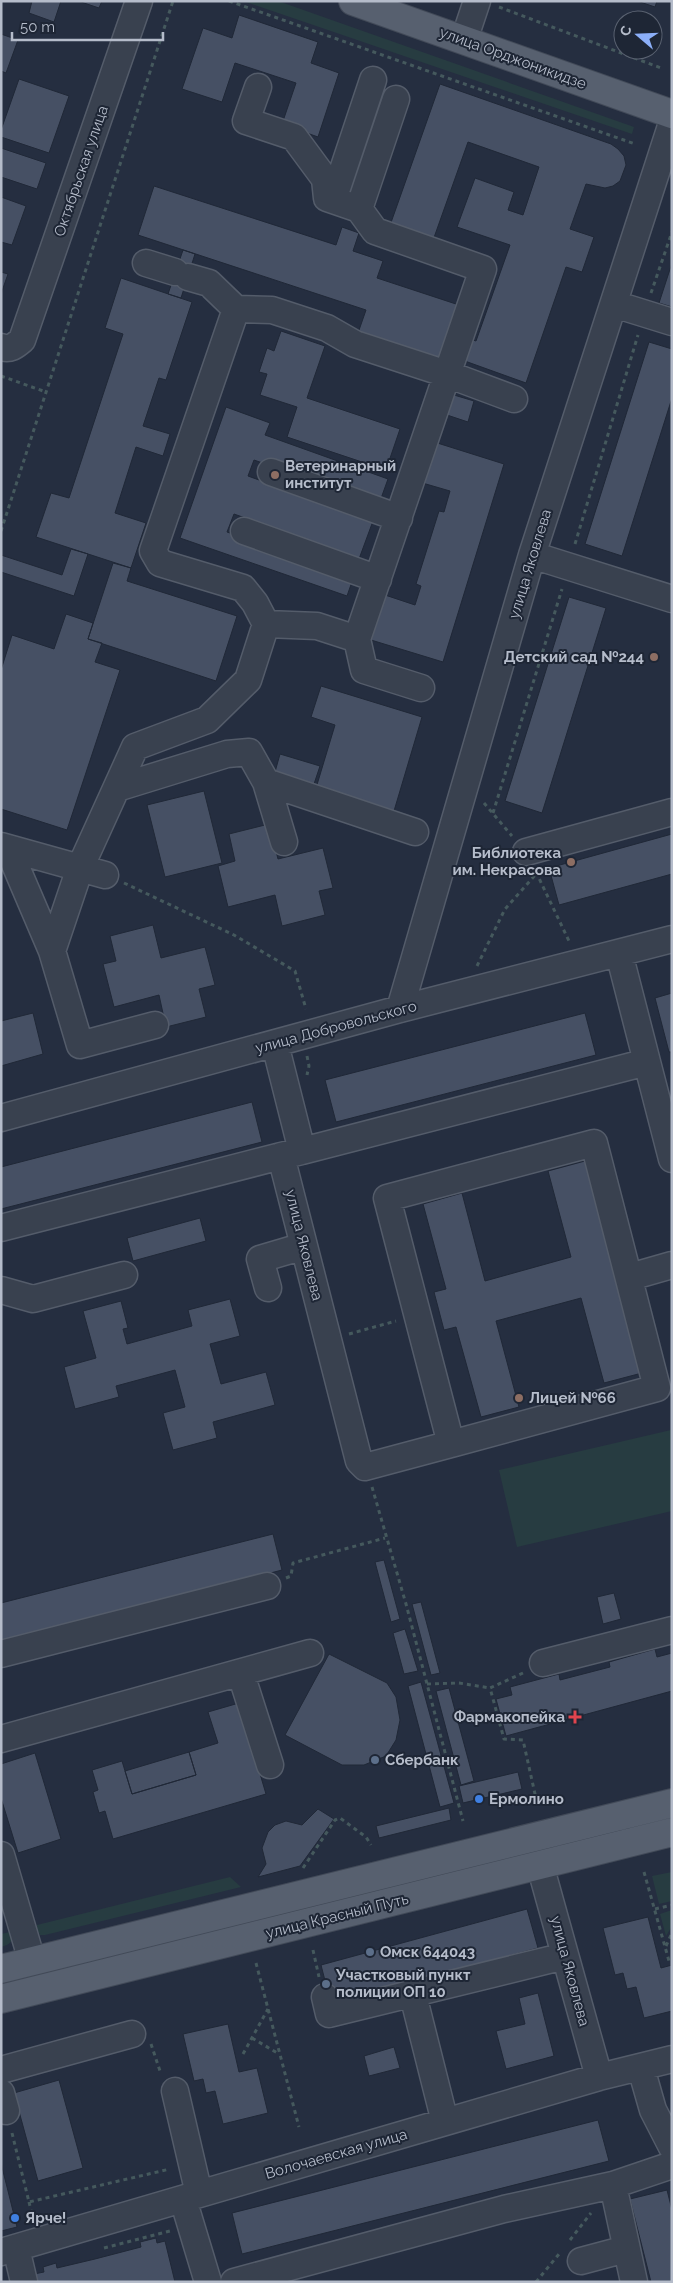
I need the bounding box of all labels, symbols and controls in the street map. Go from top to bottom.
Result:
scale bar [12,10,164,42]
north arrow [613,10,663,60]
text: 50 m [20,18,55,36]
street label: улица Орджоникидзе [437,23,589,93]
text: С [617,23,635,38]
street label: Октябрьская улица [50,103,112,239]
place label: Ветеринарный институт [285,457,396,492]
marker: Ветеринарный институт [269,469,281,481]
street label: улица Яковлева [505,507,555,621]
place label: Детский сад №244 [504,648,644,666]
marker: Детский сад №244 [648,651,660,663]
place label: Библиотека им. Некрасова [453,844,561,879]
marker: Библиотека им. Некрасова [565,856,577,868]
street label: улица Добровольского [253,997,419,1057]
street label: улица Яковлева [282,1188,326,1302]
place label: Лицей №66 [529,1389,616,1407]
marker: Лицей №66 [513,1392,525,1404]
place label: Фармакопейка [454,1708,565,1726]
marker: Фармакопейка [569,1711,581,1723]
place label: Сбербанк [385,1751,459,1769]
marker: Сбербанк [369,1754,381,1766]
place label: Ермолино [489,1790,564,1808]
marker: Ермолино [473,1793,485,1805]
street label: улица Красный Путь [264,1890,410,1942]
street label: улица Яковлева [547,1914,593,2028]
place label: Омск 644043 [380,1943,475,1961]
marker: Омск 644043 [364,1946,376,1958]
place label: Участковый пункт полиции ОП 10 [335,1966,471,2001]
marker: Участковый пункт полиции ОП 10 [320,1978,332,1990]
street label: Волочаевская улица [263,2125,409,2183]
place label: Ярче! [25,2209,66,2227]
marker: Ярче! [9,2212,21,2224]

